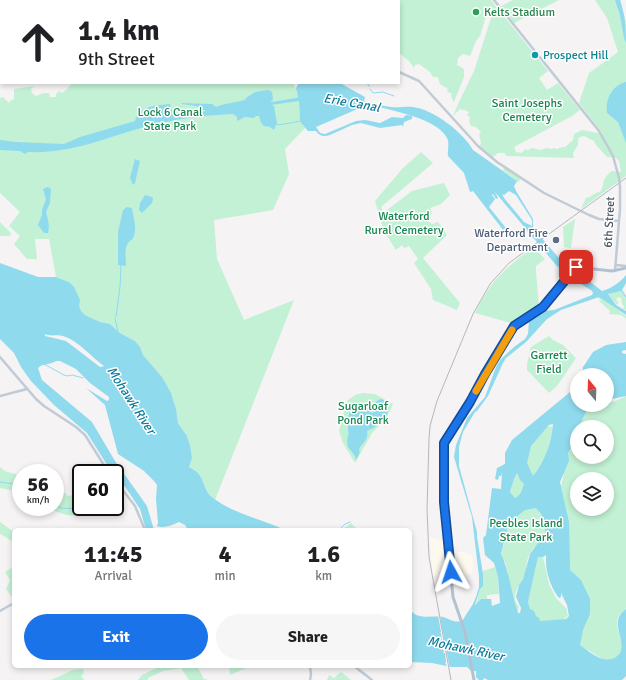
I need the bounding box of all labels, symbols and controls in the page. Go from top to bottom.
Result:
place label: Kelts Stadium [484,5,555,20]
marker: Kelts Stadium [471,7,481,17]
text: 1.4 km [78,14,160,48]
icon: ahead [12,16,64,68]
text: 9th Street [78,48,155,70]
place label: Prospect Hill [543,48,609,63]
marker: Prospect Hill [530,50,540,60]
water label: Erie Canal [322,90,382,116]
park label: Saint Josephs Cemetery [492,96,562,125]
park label: Lock 6 Canal State Park [137,105,203,134]
street label: 6th Street [601,196,618,248]
park label: Waterford Rural Cemetery [364,209,444,238]
place label: Waterford Fire Department [474,226,548,255]
marker: Waterford Fire Department [551,235,561,245]
pin [559,250,593,284]
icon: arrive [565,256,587,278]
park label: Garrett Field [531,348,567,377]
water label: Mohawk River [103,364,160,439]
north arrow [570,368,614,412]
map controls [570,368,614,516]
park label: Sugarloaf Pond Park [337,399,389,428]
button: search [570,420,614,464]
speed limit sign: 60 [72,464,124,516]
text: 56 [27,472,49,497]
button: layers [570,472,614,516]
text: km/h [27,494,49,506]
park label: Peebles Island State Park [489,516,563,545]
text: 11:45 [84,539,143,569]
text: 4 [219,539,232,569]
text: 1.6 [307,539,340,569]
position arrow [430,551,472,593]
text: Arrival [95,568,132,584]
text: min [215,568,236,584]
text: km [315,568,332,584]
button: Exit [24,614,208,660]
button: Share [216,614,400,660]
water label: Mohawk River [426,633,508,665]

